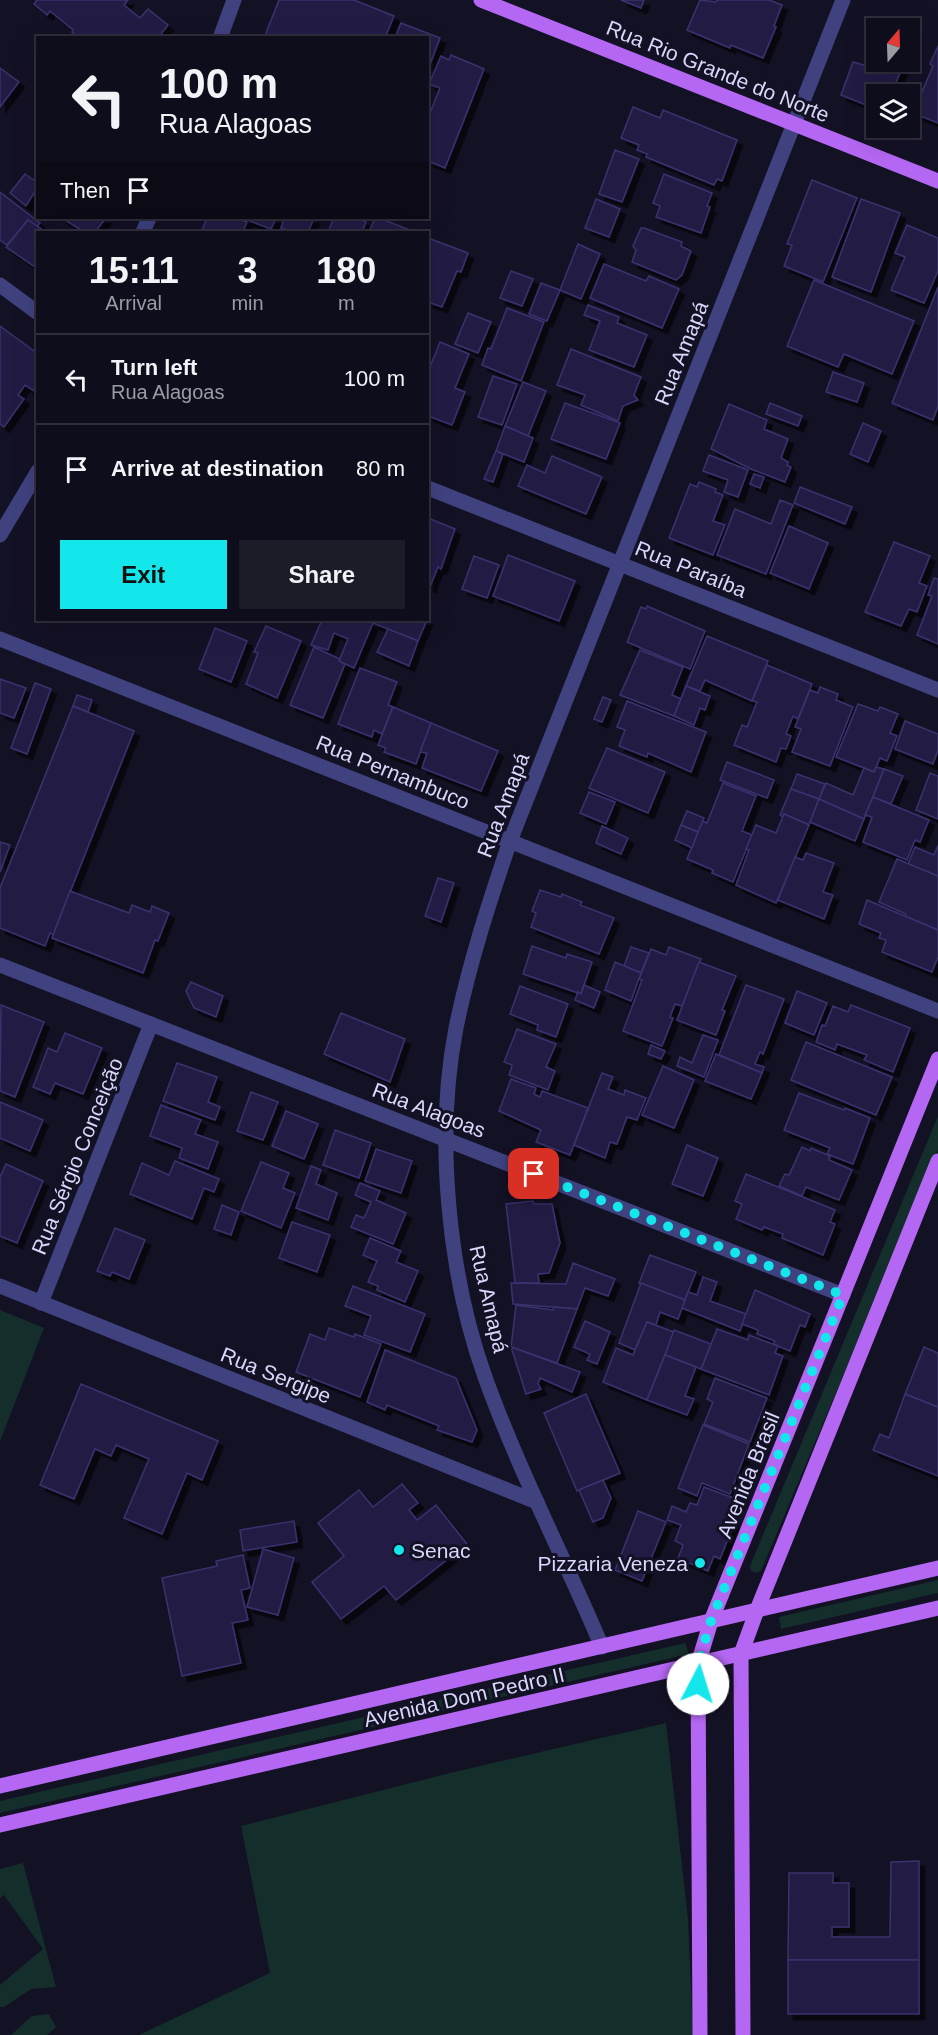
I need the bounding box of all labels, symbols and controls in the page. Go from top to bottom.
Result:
street label: Rua Rio Grande do Norte [603,16,833,126]
north arrow [866,18,920,72]
map controls [866,18,920,138]
icon: left [60,60,138,138]
text: 100 m [159,60,278,107]
button: layers [866,84,920,138]
text: Rua Alagoas [159,109,312,139]
icon: arrive [122,174,155,207]
text: Then [60,178,110,203]
text: 15:11 [89,250,179,291]
text: 3 [237,250,258,291]
text: 180 [316,250,376,291]
text: Arrival [105,292,162,314]
text: min [231,292,264,314]
text: m [338,292,355,314]
street label: Rua Amapá [650,298,712,408]
text: Turn left [111,355,197,380]
icon: left [60,363,93,396]
text: 100 m [344,366,405,391]
text: Rua Alagoas [111,381,224,403]
icon: arrive [60,453,93,486]
text: Arrive at destination [111,456,324,481]
text: 80 m [356,456,405,481]
street label: Rua Paraíba [632,536,750,602]
button: Exit [60,540,227,609]
button: Share [239,540,405,609]
street label: Rua Pernambuco [313,731,473,813]
street label: Rua Amapá [473,749,534,860]
street label: Rua Sérgio Conceição [27,1054,127,1258]
street label: Rua Alagoas [369,1078,489,1142]
pin [508,1148,559,1199]
icon: arrive [517,1157,550,1190]
street label: Rua Amapá [465,1243,513,1355]
street label: Rua Sergipe [218,1342,334,1408]
street label: Avenida Brasil [712,1409,784,1541]
place label: Senac [411,1539,471,1562]
marker: Senac [392,1543,406,1557]
place label: Pizzaria Veneza [537,1552,688,1575]
marker: Pizzaria Veneza [693,1556,707,1570]
position arrow [666,1652,730,1716]
street label: Avenida Dom Pedro II [362,1663,566,1731]

